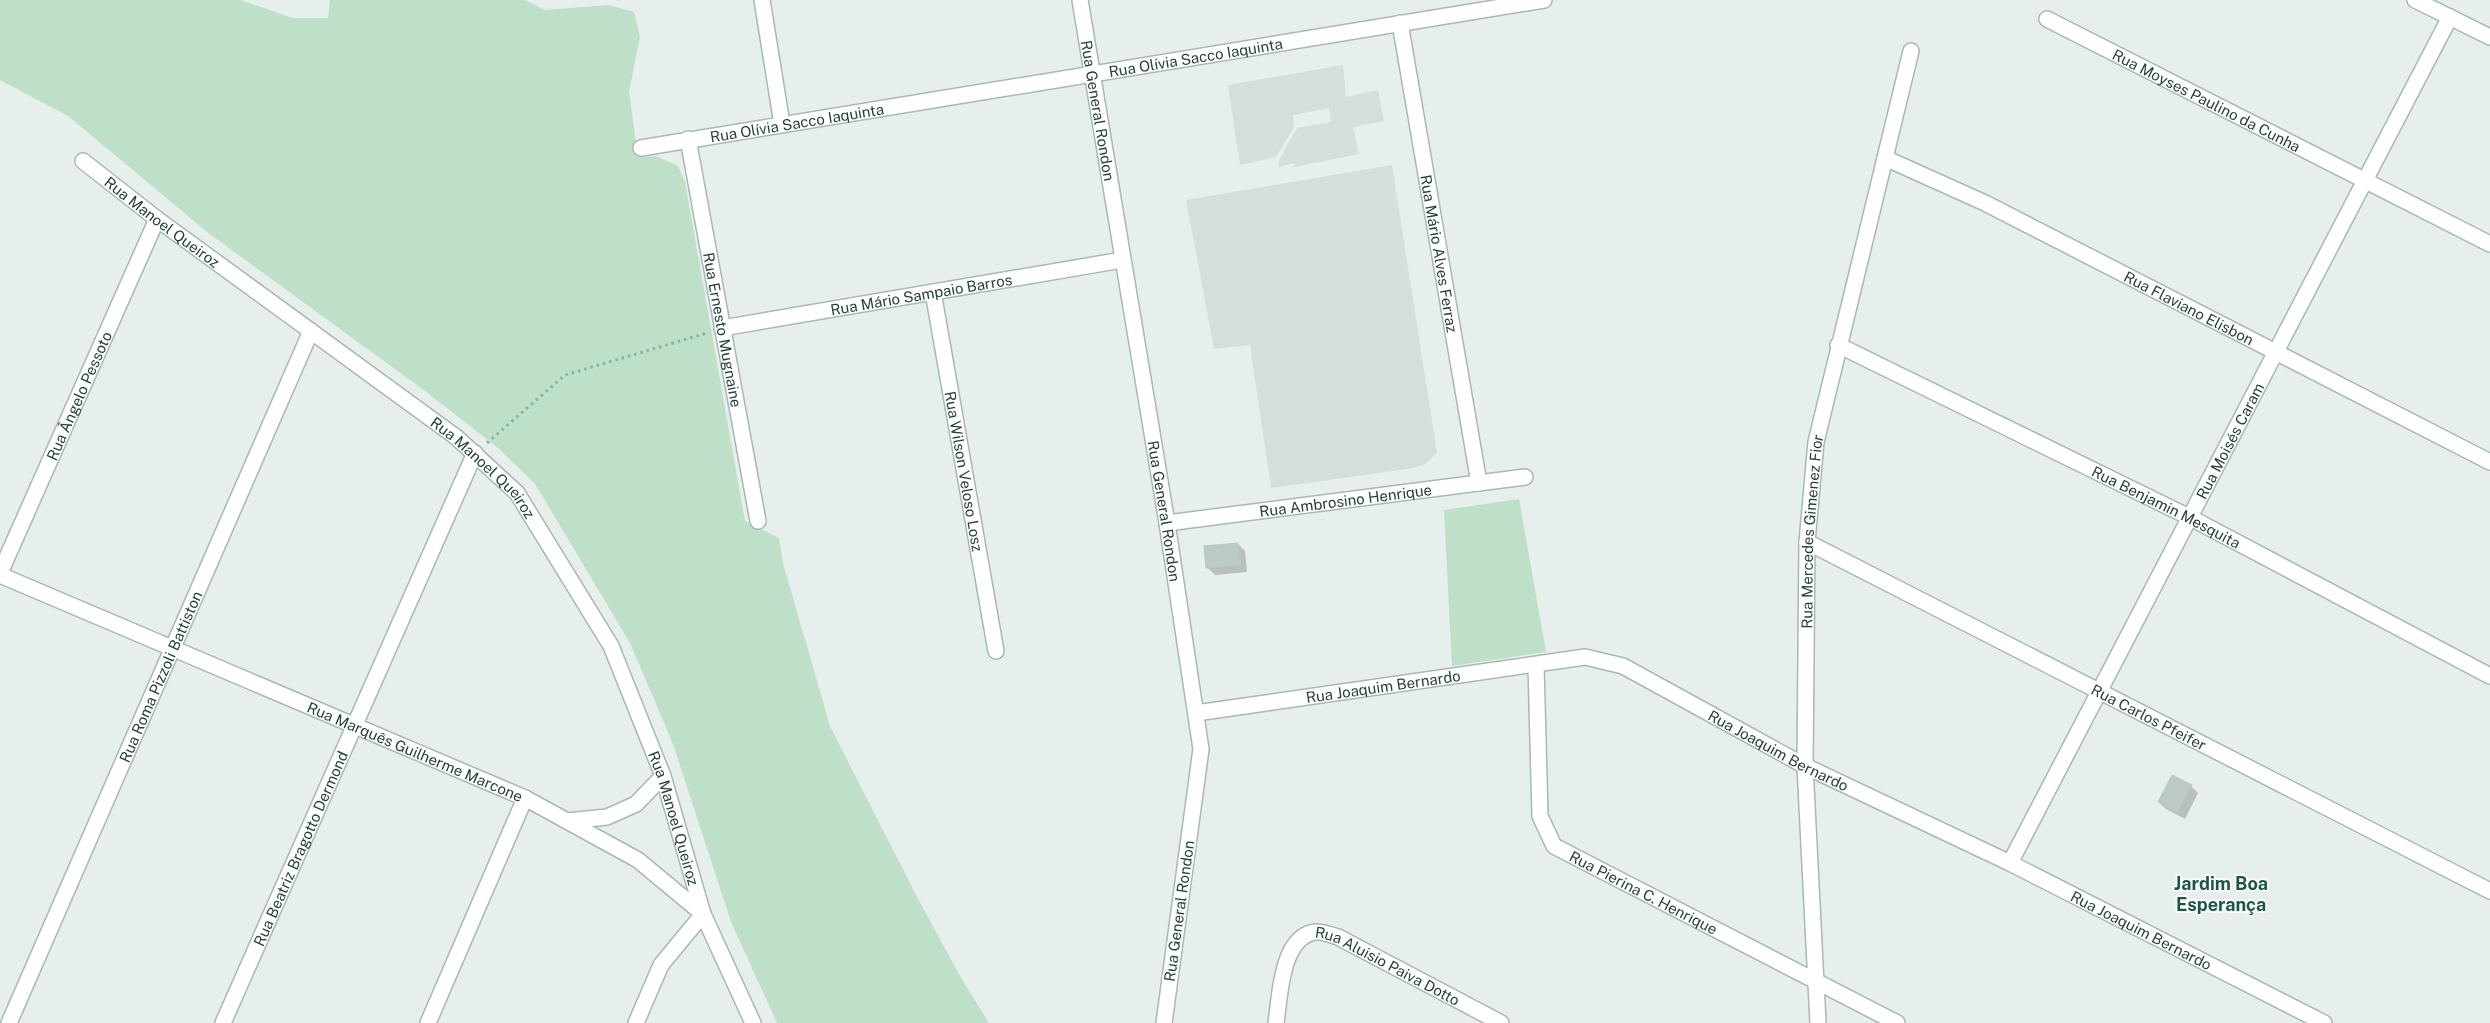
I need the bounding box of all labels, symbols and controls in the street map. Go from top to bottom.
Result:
street label: Rua Olívia Sacco Iaquinta [1107,34,1284,80]
street label: Rua General Rondon [1078,39,1118,182]
street label: Rua Moyses Paulino da Cunha [2110,45,2303,155]
street label: Rua Olívia Sacco Iaquinta [709,100,885,145]
street label: Rua Manoel Queiroz [102,173,223,271]
street label: Rua Mário Alves Ferraz [1418,173,1462,334]
street label: Rua Ernesto Mugnaine [700,251,745,409]
street label: Rua Flaviano Elisbon [2121,267,2257,348]
street label: Rua Mário Sampaio Barros [829,270,1013,318]
street label: Rua Ângelo Pessoto [43,329,115,463]
street label: Rua Moisés Caram [2192,380,2267,502]
street label: Rua Wilson Veloso Losz [942,390,987,553]
street label: Rua Manoel Queiroz [428,413,539,521]
street label: Rua Mercedes Gimenez Fior [1798,433,1826,629]
street label: Rua General Rondon [1145,439,1184,583]
street label: Rua Benjamin Mesquita [2089,462,2244,551]
street label: Rua Ambrosino Henrique [1258,481,1433,520]
street label: Rua Roma Pizzoli Battiston [115,588,205,765]
street label: Rua Joaquim Bernardo [1305,667,1462,706]
street label: Rua Carlos Pfeifer [2089,680,2209,753]
street label: Rua Marquês Guilherme Marcone [305,698,525,805]
street label: Rua Joaquim Bernardo [1706,706,1851,794]
street label: Rua Beatriz Bragotto Dermond [250,748,351,948]
street label: Rua Manoel Queiroz [645,748,703,887]
street label: Rua General Rondon [1161,839,1197,983]
street label: Rua Pierina C. Henrique [1567,847,1720,937]
district label: Jardim Boa Esperança [2174,873,2268,915]
street label: Rua Joaquim Bernardo [2068,887,2215,973]
street label: Rua Aluisio Paiva Dotto [1314,923,1463,1008]

